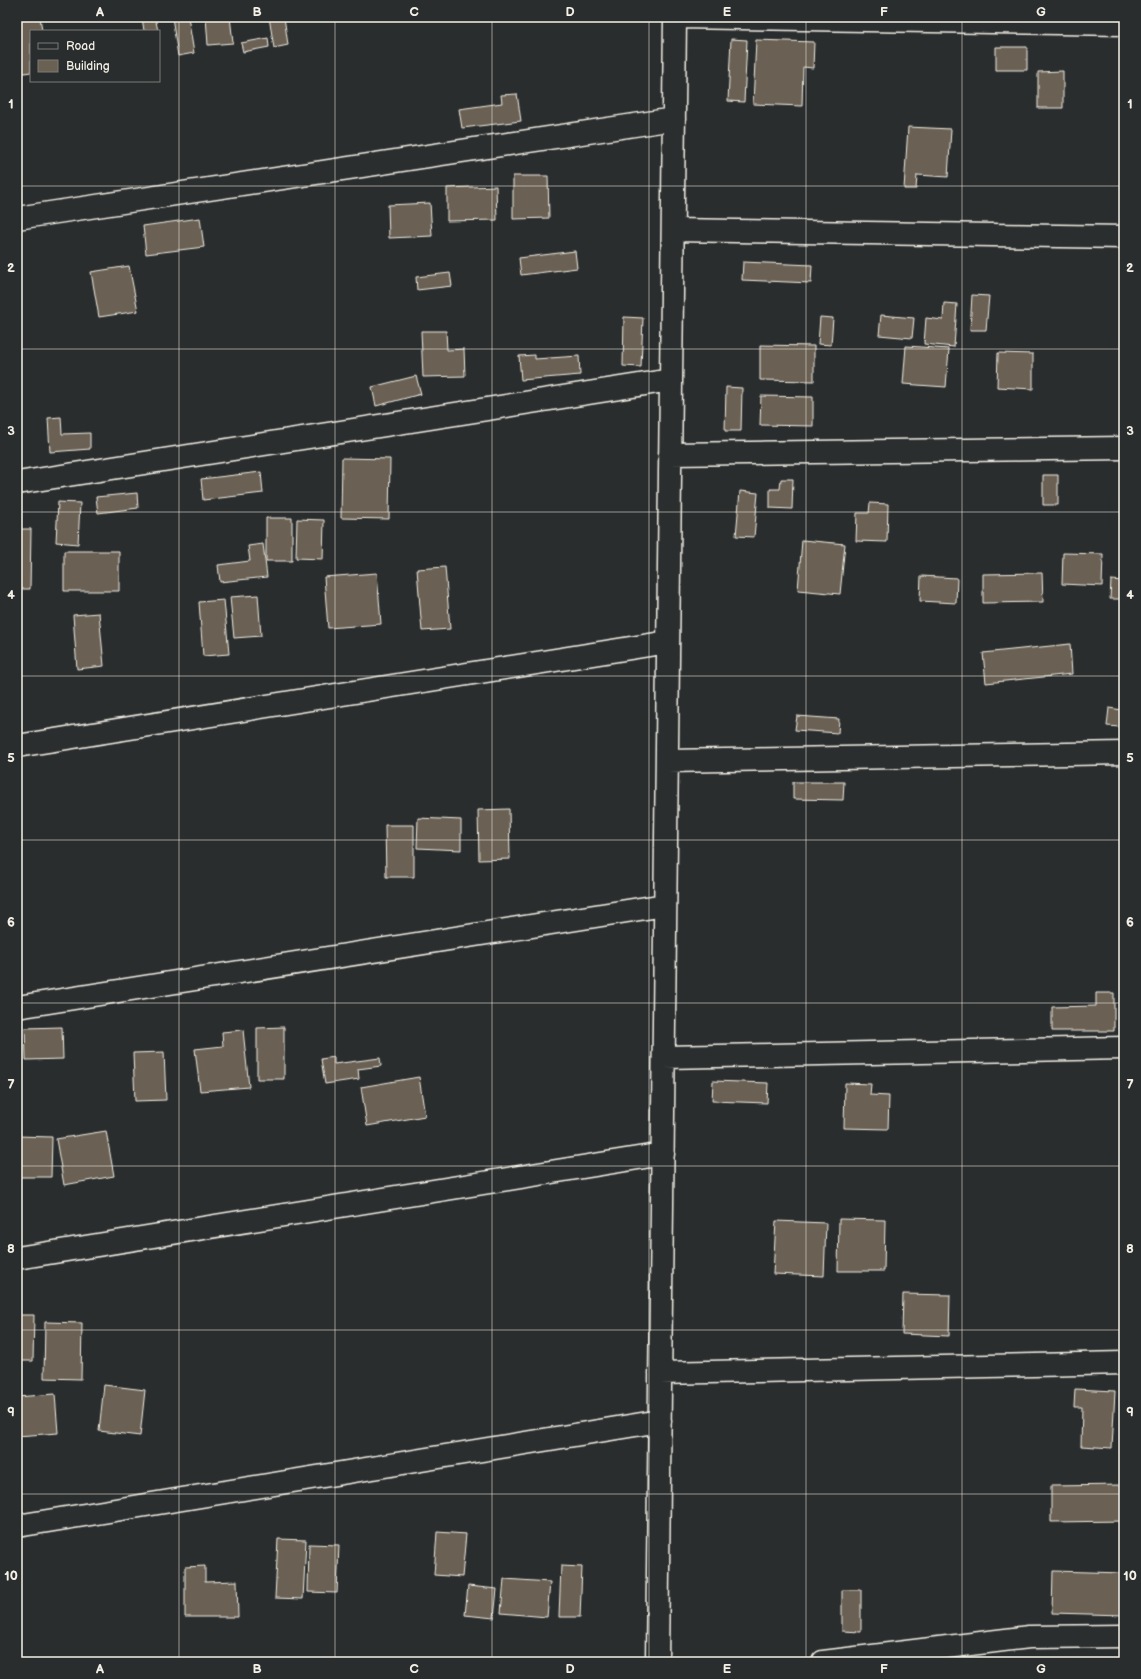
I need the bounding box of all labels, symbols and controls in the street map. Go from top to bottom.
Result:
text: A [95,4,104,20]
text: B [252,4,262,20]
text: C [409,4,419,20]
text: D [565,4,575,20]
text: E [723,4,732,20]
text: F [880,4,888,20]
text: G [1036,4,1046,20]
legend [30,30,160,82]
text: Road [66,39,95,54]
text: Building [66,59,110,74]
text: 1 [8,96,14,112]
text: 1 [1127,96,1133,112]
text: 2 [7,260,15,276]
text: 2 [1126,260,1134,276]
text: 3 [7,423,15,439]
text: 3 [1126,423,1134,439]
text: 4 [7,587,15,603]
text: 4 [1126,587,1134,603]
text: 5 [7,750,15,766]
text: 5 [1126,750,1134,766]
text: 6 [7,914,15,930]
text: 6 [1126,914,1134,930]
text: 7 [7,1077,15,1093]
text: 7 [1126,1077,1134,1093]
text: 8 [7,1241,15,1257]
text: 8 [1126,1241,1134,1257]
text: 9 [7,1404,15,1420]
text: 9 [1126,1404,1134,1420]
text: 10 [4,1568,18,1584]
text: 10 [1123,1568,1137,1584]
text: A [95,1661,104,1677]
text: B [252,1661,262,1677]
text: C [409,1661,419,1677]
text: D [565,1661,575,1677]
text: E [723,1661,732,1677]
text: F [880,1661,888,1677]
text: G [1036,1661,1046,1677]

